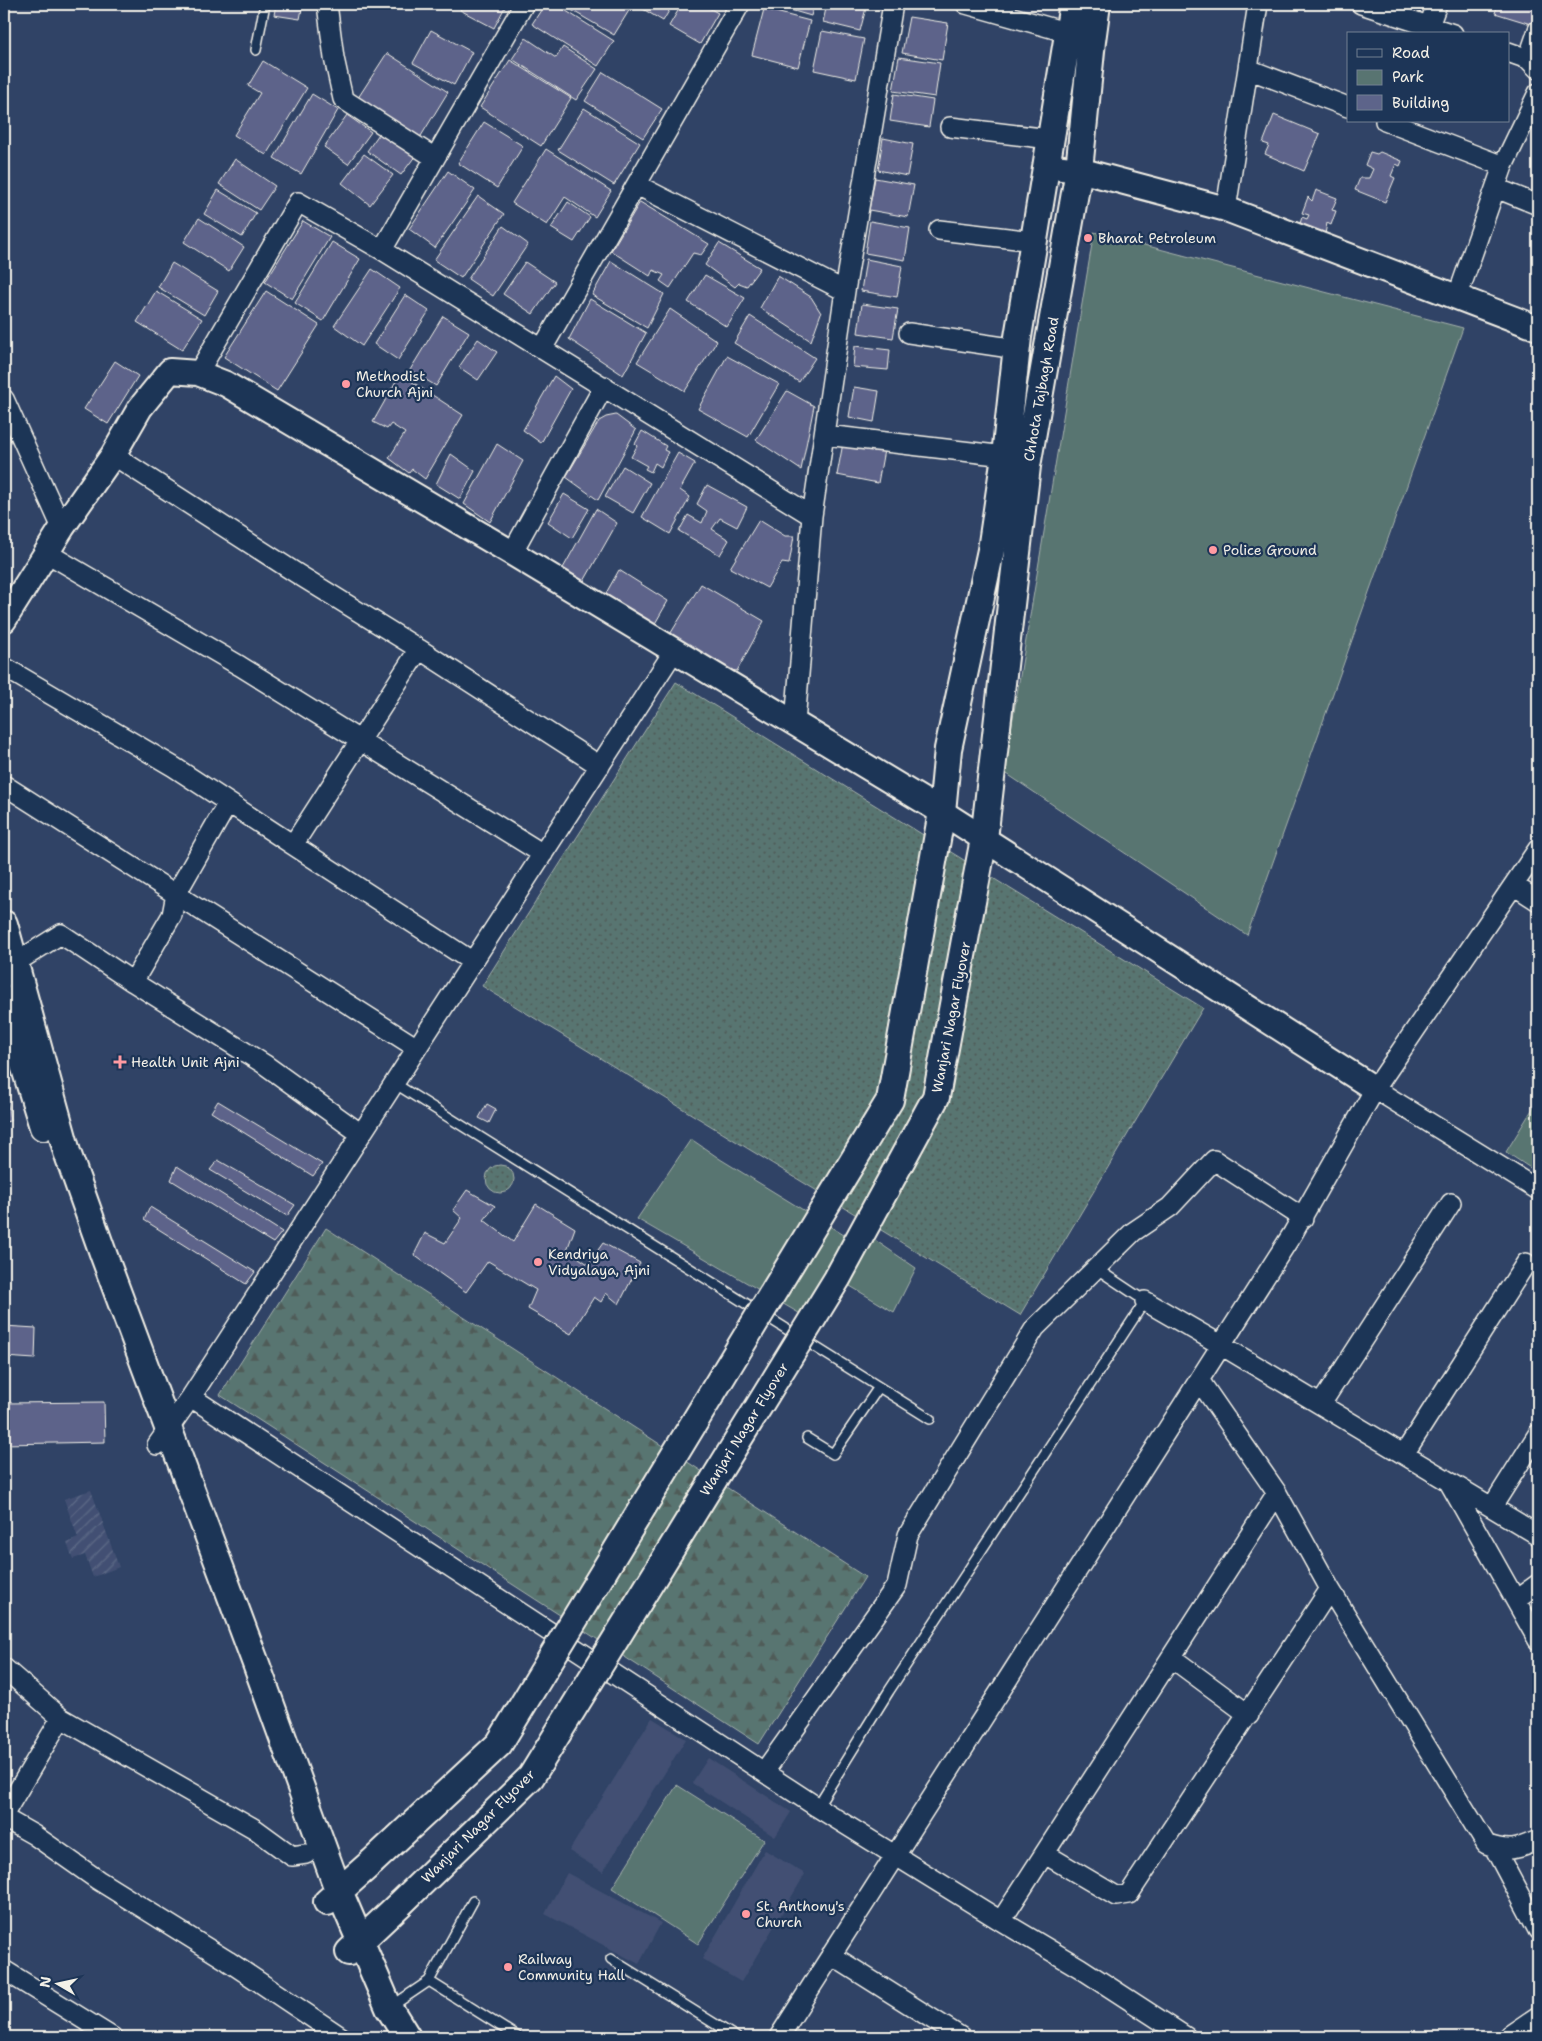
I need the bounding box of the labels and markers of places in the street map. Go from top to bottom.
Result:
place label: Bharat Petroleum [1098,229,1216,247]
marker: Bharat Petroleum [1082,232,1094,244]
place label: Methodist Church Ajni [356,367,433,401]
marker: Methodist Church Ajni [340,378,352,390]
place label: Police Ground [1223,541,1317,559]
marker: Police Ground [1207,544,1219,556]
place label: Health Unit Ajni [131,1053,240,1071]
marker: Health Unit Ajni [113,1055,127,1069]
place label: Kendriya Vidyalaya, Ajni [548,1245,650,1279]
marker: Kendriya Vidyalaya, Ajni [532,1256,544,1268]
place label: St. Anthony's Church [756,1897,845,1931]
marker: St. Anthony's Church [740,1908,752,1920]
place label: Railway Community Hall [518,1950,626,1984]
marker: Railway Community Hall [502,1961,514,1973]

